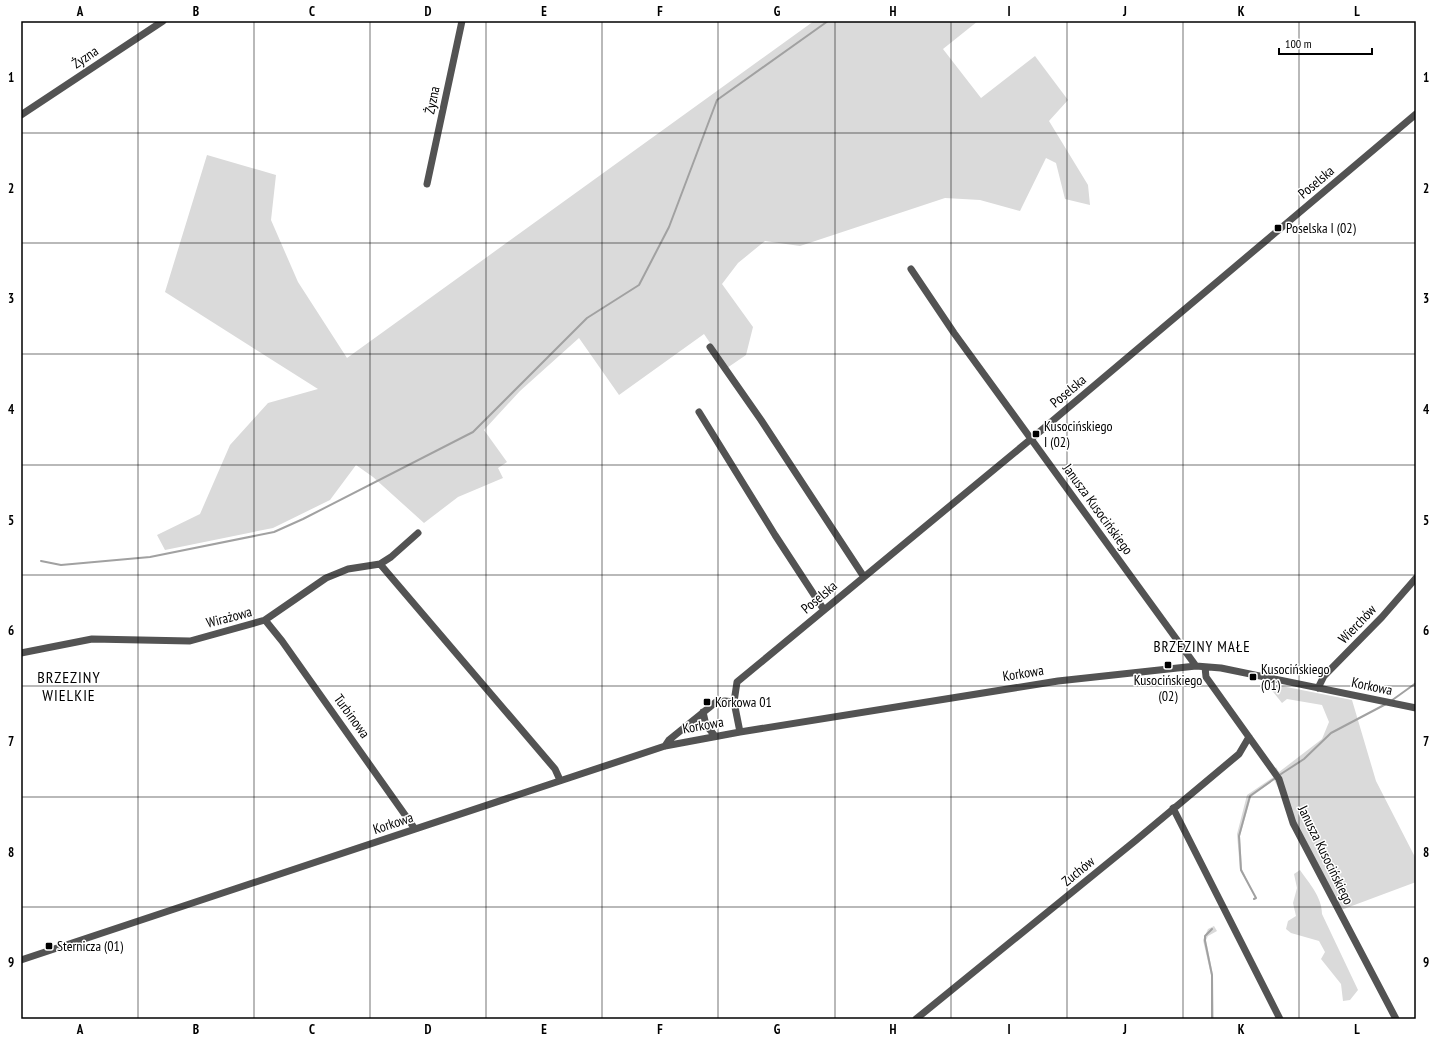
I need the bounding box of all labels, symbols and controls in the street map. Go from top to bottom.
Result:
text: A [76,3,84,20]
text: B [193,3,199,20]
text: C [309,3,315,20]
text: D [425,3,432,20]
text: E [541,3,547,20]
text: F [657,3,663,20]
text: G [774,3,781,20]
text: H [890,3,897,20]
text: I [1007,3,1011,20]
text: J [1122,3,1127,20]
text: K [1238,3,1245,20]
text: L [1354,3,1360,20]
scale bar [1279,30,1372,56]
text: 100 m [1285,36,1312,51]
street label: Żyzna [68,42,102,72]
text: 1 [8,69,14,86]
text: 1 [1423,69,1429,86]
street label: Żyzna [420,85,444,115]
street label: Poselska [1294,162,1338,202]
text: 2 [8,180,14,197]
text: 2 [1423,180,1429,197]
place label: Poselska I (02) [1286,219,1357,237]
marker: Poselska I (02) [1273,223,1283,233]
text: 3 [8,290,14,307]
text: 3 [1423,290,1429,307]
street label: Poselska [1046,371,1090,411]
text: 4 [8,401,15,418]
text: 4 [1423,401,1430,418]
place label: Kusocińskiego I (02) [1044,417,1113,451]
marker: Kusocińskiego I (02) [1031,429,1041,439]
street label: Janusza Kusocińskiego [1058,459,1137,558]
text: 5 [8,512,14,529]
text: 5 [1423,512,1429,529]
street label: Poselska [797,577,841,617]
street label: Wierchów [1334,600,1380,647]
street label: Wirażowa [204,602,254,632]
text: 6 [8,622,14,639]
text: 6 [1423,622,1429,639]
district label: BRZEZINY MAŁE [1153,637,1251,656]
marker: Kusocińskiego (02) [1163,660,1173,670]
place label: Kusocińskiego (01) [1261,660,1330,694]
street label: Korkowa [1001,661,1045,685]
district label: BRZEZINY WIELKIE [37,667,101,705]
place label: Kusocińskiego (02) [1134,671,1202,705]
marker: Kusocińskiego (01) [1248,672,1258,682]
street label: Korkowa [1350,673,1394,699]
street label: Turbinowa [330,690,374,742]
place label: Korkowa 01 [715,693,772,711]
marker: Korkowa 01 [702,697,712,707]
street label: Korkowa [681,713,725,737]
text: 7 [8,733,14,750]
text: 7 [1423,733,1429,750]
street label: Janusza Kusocińskiego [1294,802,1358,908]
street label: Korkowa [371,808,415,838]
text: 8 [8,844,14,861]
text: 8 [1423,844,1429,861]
street label: Zuchów [1058,852,1099,890]
place label: Sternicza (01) [57,937,124,955]
marker: Sternicza (01) [44,941,54,951]
text: 9 [8,954,14,971]
text: 9 [1423,954,1429,971]
text: A [76,1021,84,1038]
text: B [193,1021,199,1038]
text: C [309,1021,315,1038]
text: D [425,1021,432,1038]
text: E [541,1021,547,1038]
text: F [657,1021,663,1038]
text: G [774,1021,781,1038]
text: H [890,1021,897,1038]
text: I [1007,1021,1011,1038]
text: J [1122,1021,1127,1038]
text: K [1238,1021,1245,1038]
text: L [1354,1021,1360,1038]

